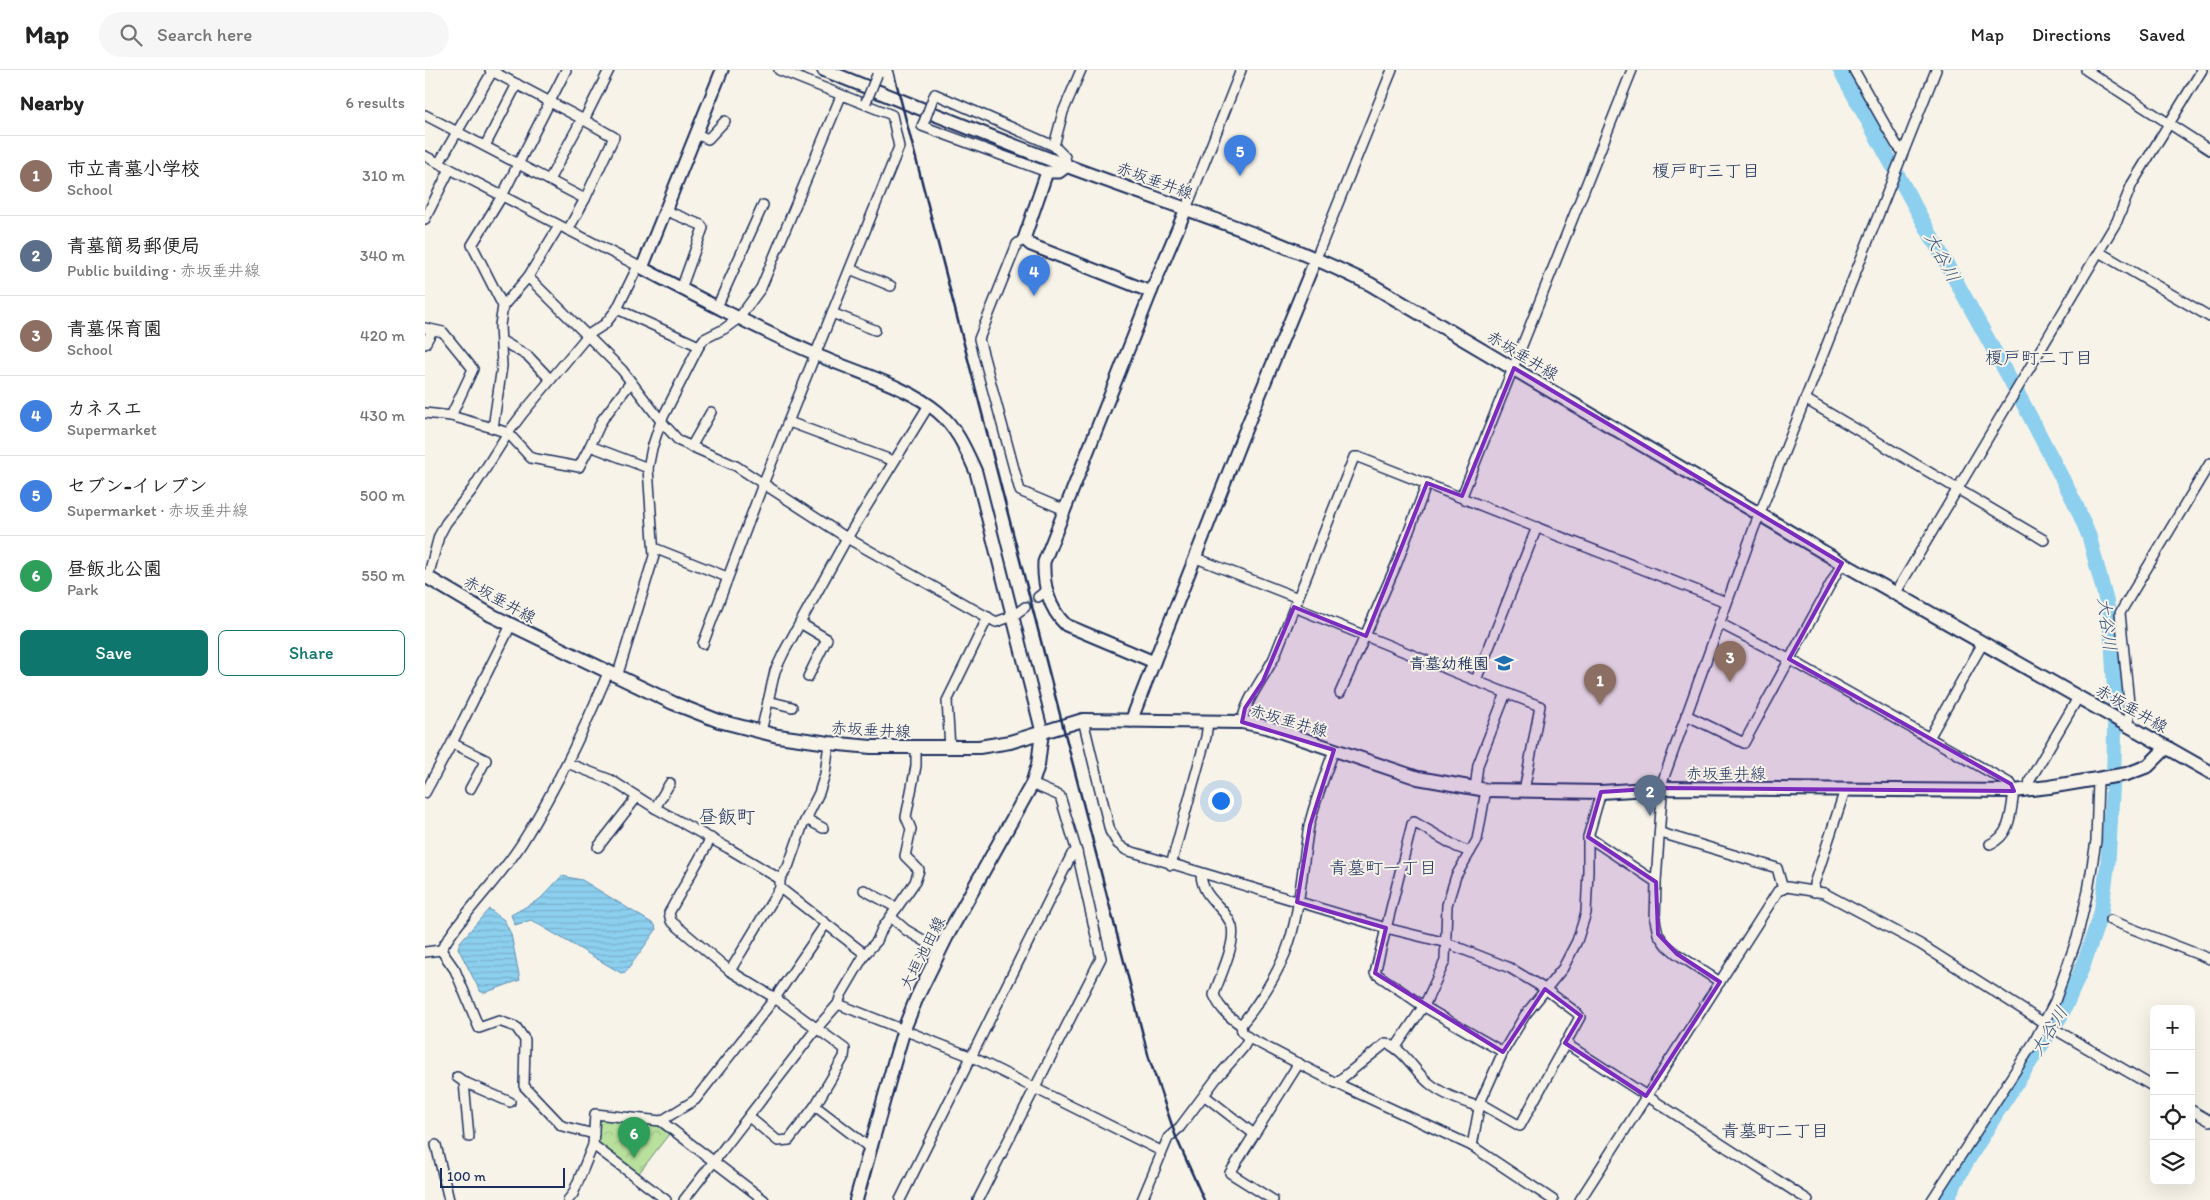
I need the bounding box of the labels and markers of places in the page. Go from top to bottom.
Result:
pin: 5 [1224,135,1256,176]
pin: 4 [1018,255,1050,296]
pin: 3 [1714,641,1746,682]
school or university icon: 青墓幼稚園 [1493,652,1515,674]
place label: 青墓幼稚園 [1409,654,1489,673]
pin: 1 [1584,664,1616,705]
pin: 2 [1634,775,1666,816]
pin: 6 [618,1117,650,1158]

